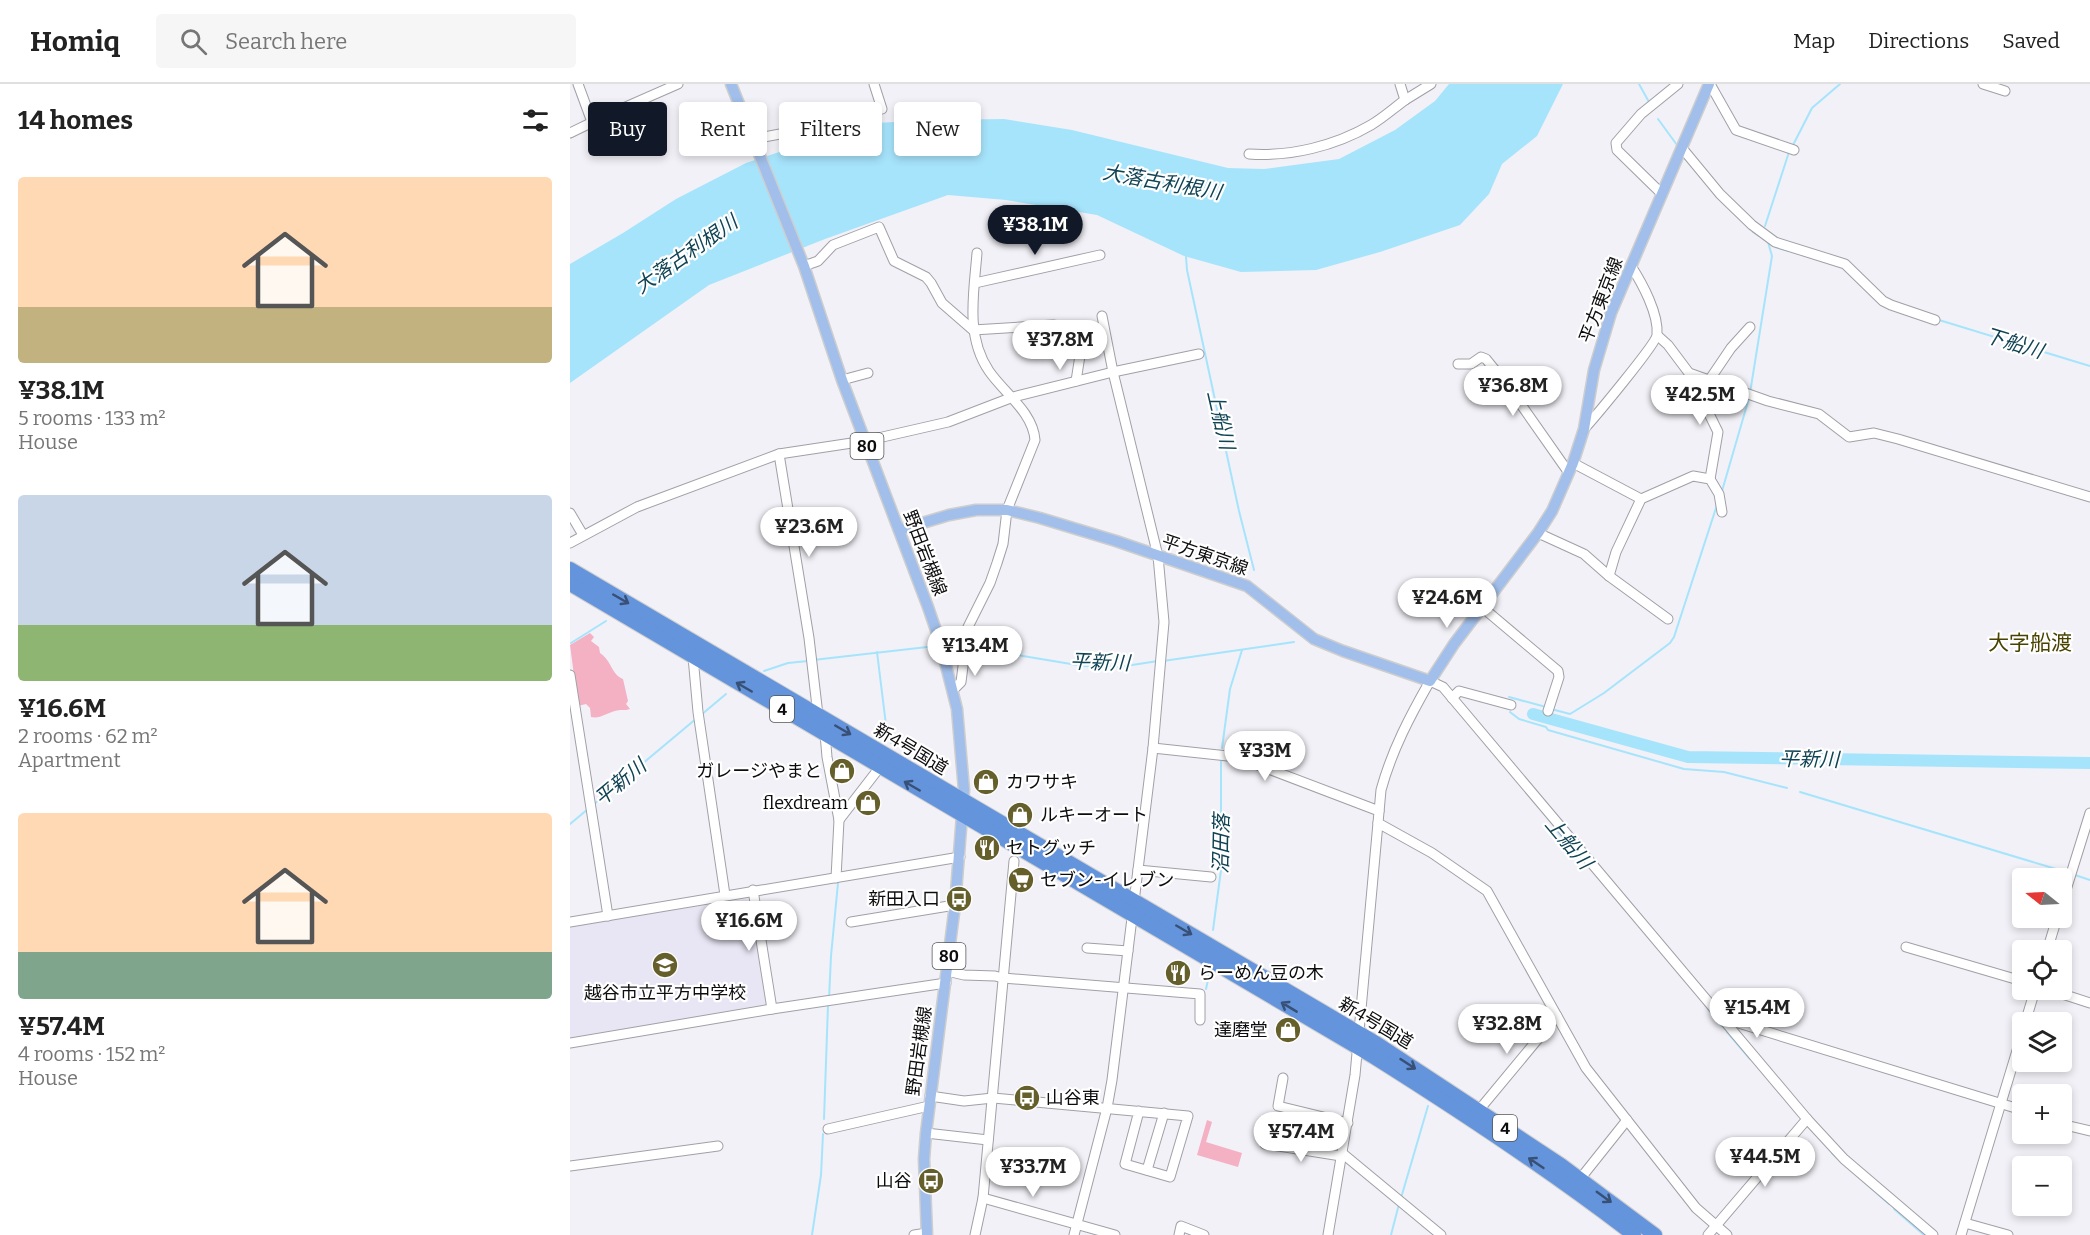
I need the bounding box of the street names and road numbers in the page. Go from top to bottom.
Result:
street label: 平方東京線 [1575,254,1627,346]
road number: 80 [850,433,884,459]
street label: 野田岩槻線 [899,507,951,599]
street label: 平方東京線 [1159,530,1251,580]
road number: 4 [770,696,794,722]
street label: 新4号国道 [870,718,952,780]
road number: 80 [932,943,965,969]
street label: 新4号国道 [1335,992,1417,1054]
street label: 野田岩槻線 [902,1005,936,1097]
road number: 4 [1493,1115,1517,1141]

